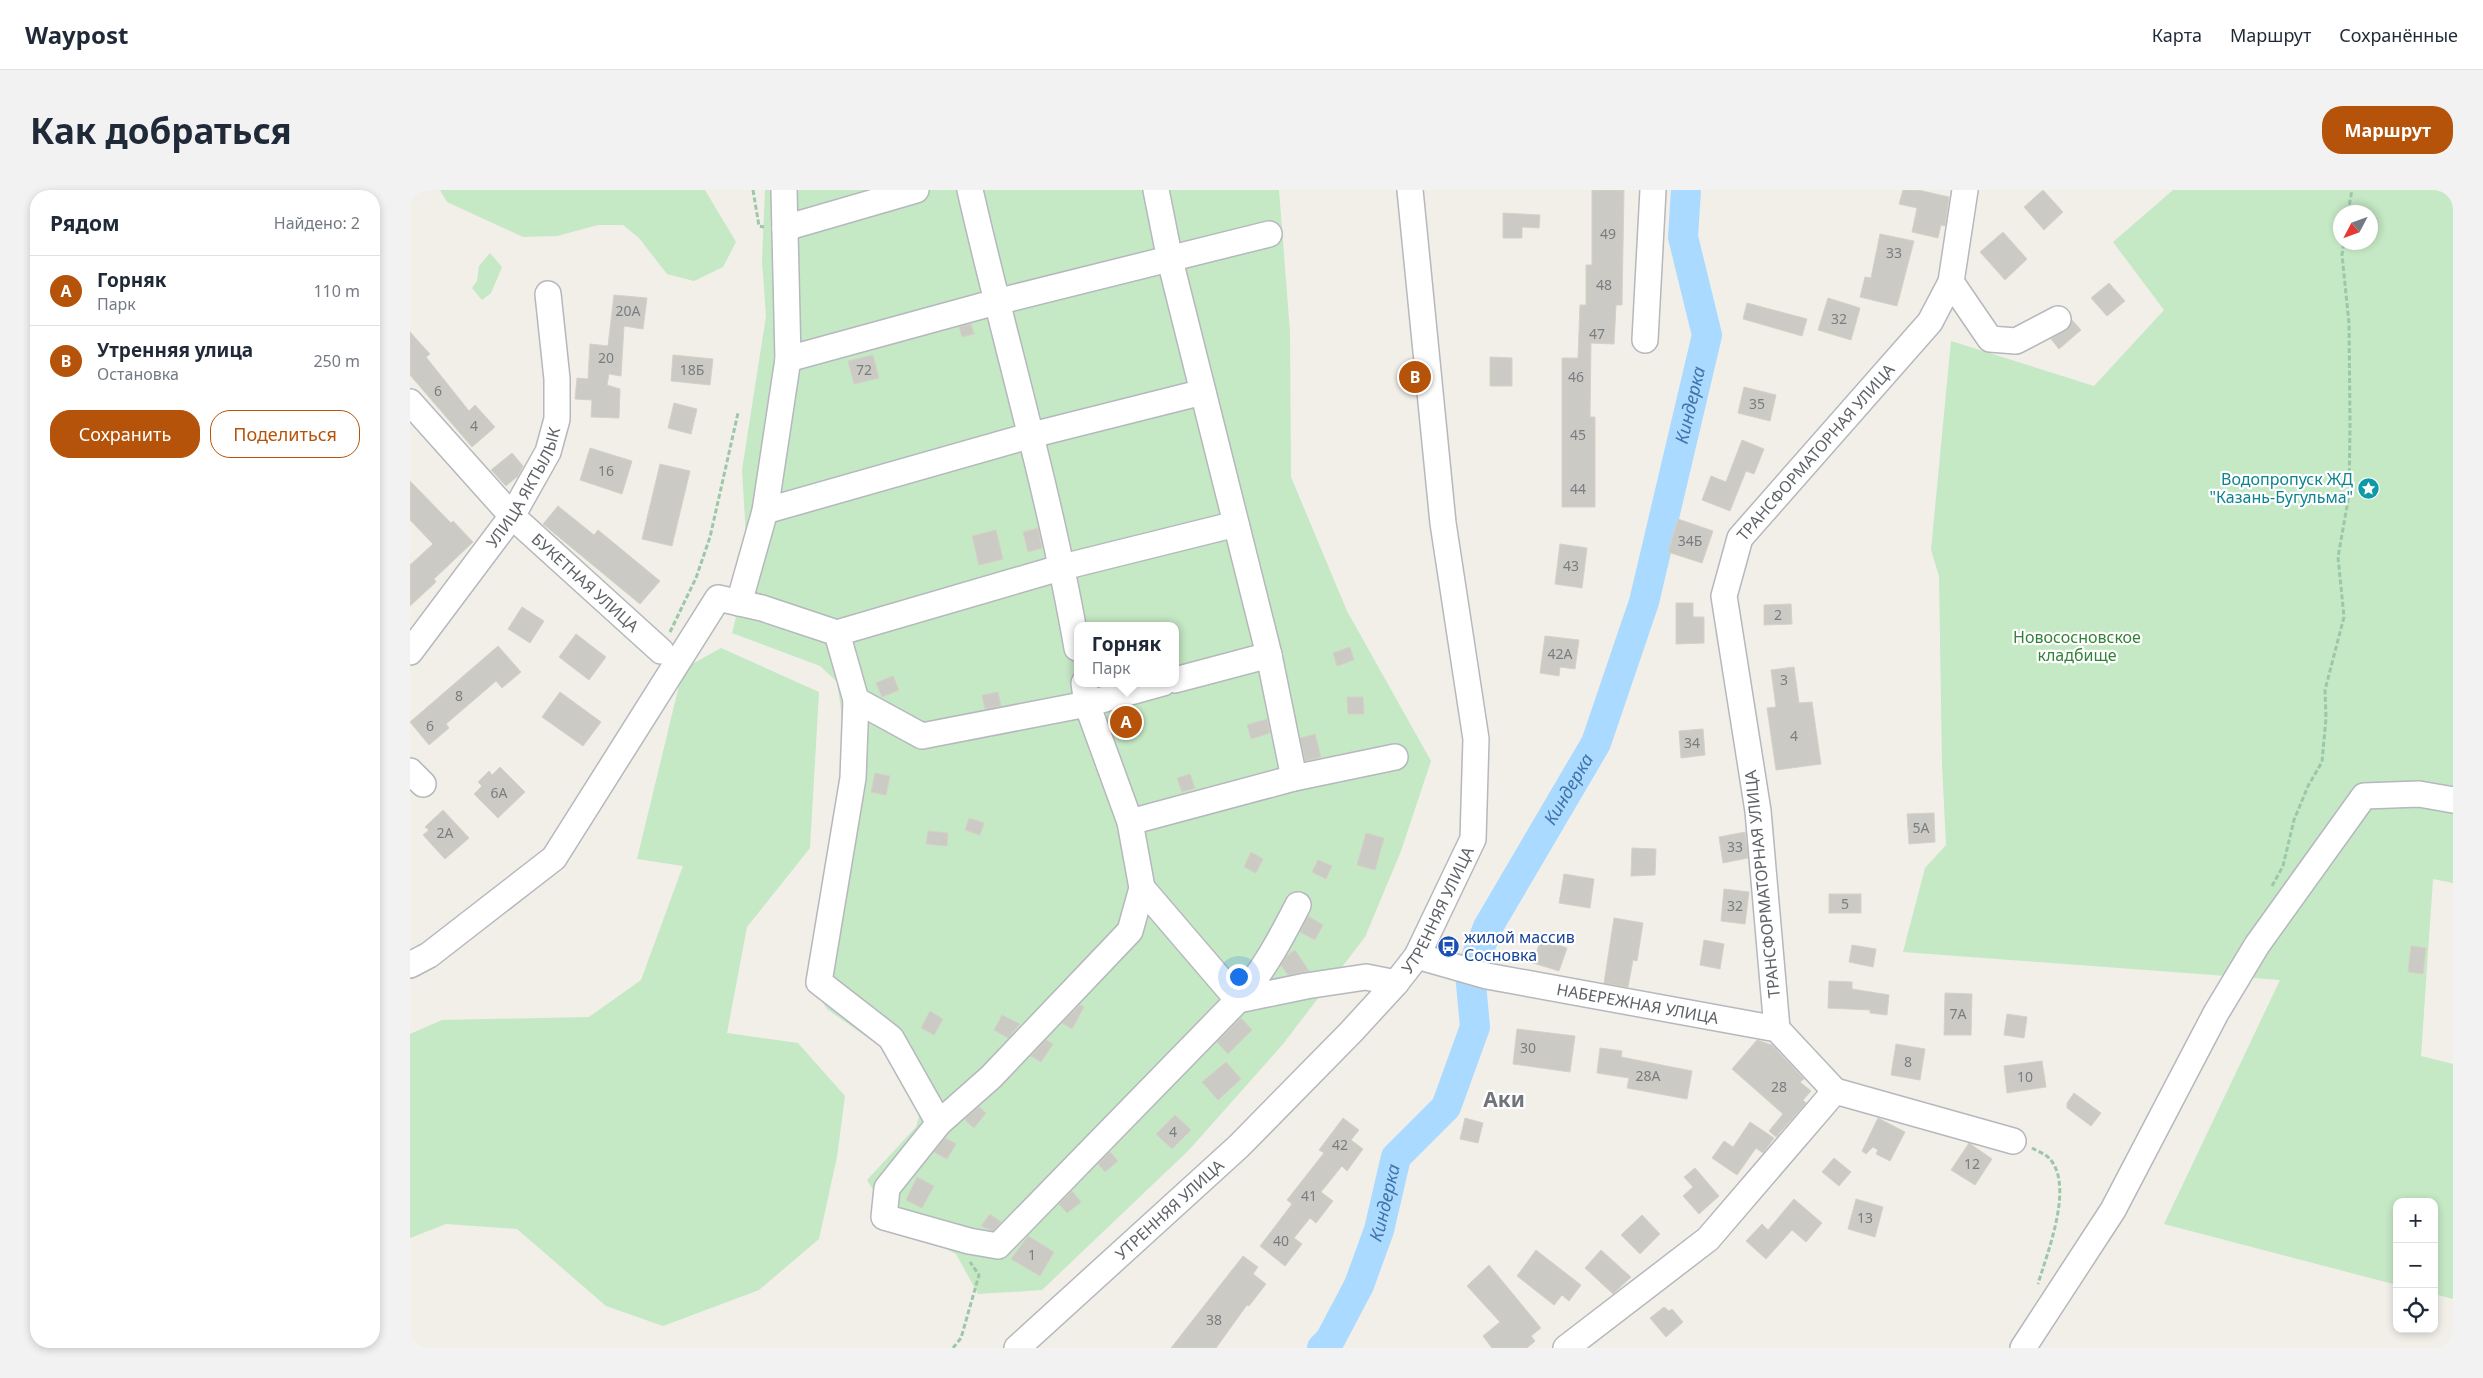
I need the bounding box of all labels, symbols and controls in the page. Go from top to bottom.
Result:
text: Waypost [25,18,128,51]
text: Карта [2152,23,2202,47]
text: Маршрут [2230,23,2311,47]
text: Сохранённые [2339,23,2458,47]
button: Маршрут [2322,106,2453,154]
text: Как добраться [30,107,292,154]
north arrow [2333,205,2378,250]
text: Рядом [50,209,120,237]
text: Найдено: 2 [274,212,360,234]
house number: 49 [1600,224,1616,243]
house number: 33 [1886,243,1902,262]
text: Горняк [97,267,166,293]
house number: 48 [1596,275,1612,294]
text: A [60,280,72,302]
text: 110 m [313,280,360,302]
text: Парк [97,293,136,315]
house number: 20А [616,301,641,320]
house number: 32 [1831,309,1847,328]
house number: 47 [1589,324,1605,343]
text: Утренняя улица [97,337,253,363]
house number: 20 [598,348,614,367]
text: B [61,350,71,372]
text: 250 m [313,350,360,372]
pin: B [1399,358,1431,396]
street label: ТРАНСФОРМАТОРНАЯ УЛИЦА [1732,358,1900,545]
house number: 18Б [680,360,704,379]
house number: 72 [856,360,872,379]
text: Остановка [97,363,179,385]
water label: Киндерка [1669,364,1710,446]
house number: 46 [1568,367,1584,386]
house number: 6 [434,381,442,400]
house number: 35 [1749,394,1765,413]
button: Сохранить [50,410,200,458]
button: Поделиться [210,410,360,458]
house number: 4 [470,416,478,435]
street label: УЛИЦА ЯКТЫЛЫК [481,425,565,552]
house number: 45 [1570,425,1586,444]
house number: 16 [598,461,614,480]
place label: Водопропуск ЖД "Казань-Бугульма" [2210,468,2353,508]
place icon: Водопропуск ЖД "Казань-Бугульма" [2357,476,2381,500]
house number: 44 [1570,479,1586,498]
street label: БУКЕТНАЯ УЛИЦА [527,528,644,637]
house number: 34Б [1678,531,1702,550]
house number: 43 [1563,556,1579,575]
house number: 2 [1774,605,1782,624]
popup [1074,622,1179,687]
park label: Новососновское кладбище [2013,626,2141,666]
text: Горняк [1092,631,1161,657]
house number: 42А [1548,644,1573,663]
text: Парк [1092,657,1131,679]
house number: 3 [1780,670,1788,689]
house number: 8 [455,686,463,705]
pin: A [1110,703,1142,741]
house number: 6 [426,716,434,735]
house number: 4 [1790,726,1798,745]
house number: 34 [1684,733,1700,752]
water label: Киндерка [1538,749,1598,829]
street label: ТРАНСФОРМАТОРНАЯ УЛИЦА [1739,768,1785,999]
house number: 6А [491,783,508,802]
house number: 5А [1913,818,1930,837]
house number: 2А [437,823,454,842]
house number: 33 [1727,837,1743,856]
street label: УТРЕННЯЯ УЛИЦА [1396,842,1479,978]
house number: 5 [1841,894,1849,913]
house number: 32 [1727,896,1743,915]
place label: жилой массив Сосновка [1464,926,1575,966]
bus stop icon: жилой массив Сосновка [1436,934,1460,958]
your location [1226,964,1252,990]
street label: НАБЕРЕЖНАЯ УЛИЦА [1555,978,1721,1029]
house number: 7А [1950,1004,1967,1023]
house number: 30 [1520,1038,1536,1057]
house number: 8 [1904,1052,1912,1071]
house number: 28А [1636,1066,1661,1085]
house number: 10 [2017,1067,2033,1086]
house number: 28 [1771,1077,1787,1096]
district label: Аки [1483,1085,1525,1113]
house number: 4 [1169,1122,1177,1141]
house number: 42 [1332,1135,1348,1154]
street label: УТРЕННЯЯ УЛИЦА [1110,1154,1229,1264]
house number: 12 [1964,1154,1980,1173]
water label: Киндерка [1363,1162,1405,1244]
house number: 41 [1301,1186,1317,1205]
map controls [2393,1198,2438,1333]
button: + [2393,1198,2438,1243]
house number: 13 [1857,1208,1873,1227]
house number: 40 [1273,1231,1289,1250]
button: − [2393,1243,2438,1288]
house number: 1 [1028,1245,1036,1264]
button: locate [2393,1288,2438,1333]
house number: 38 [1206,1310,1222,1329]

